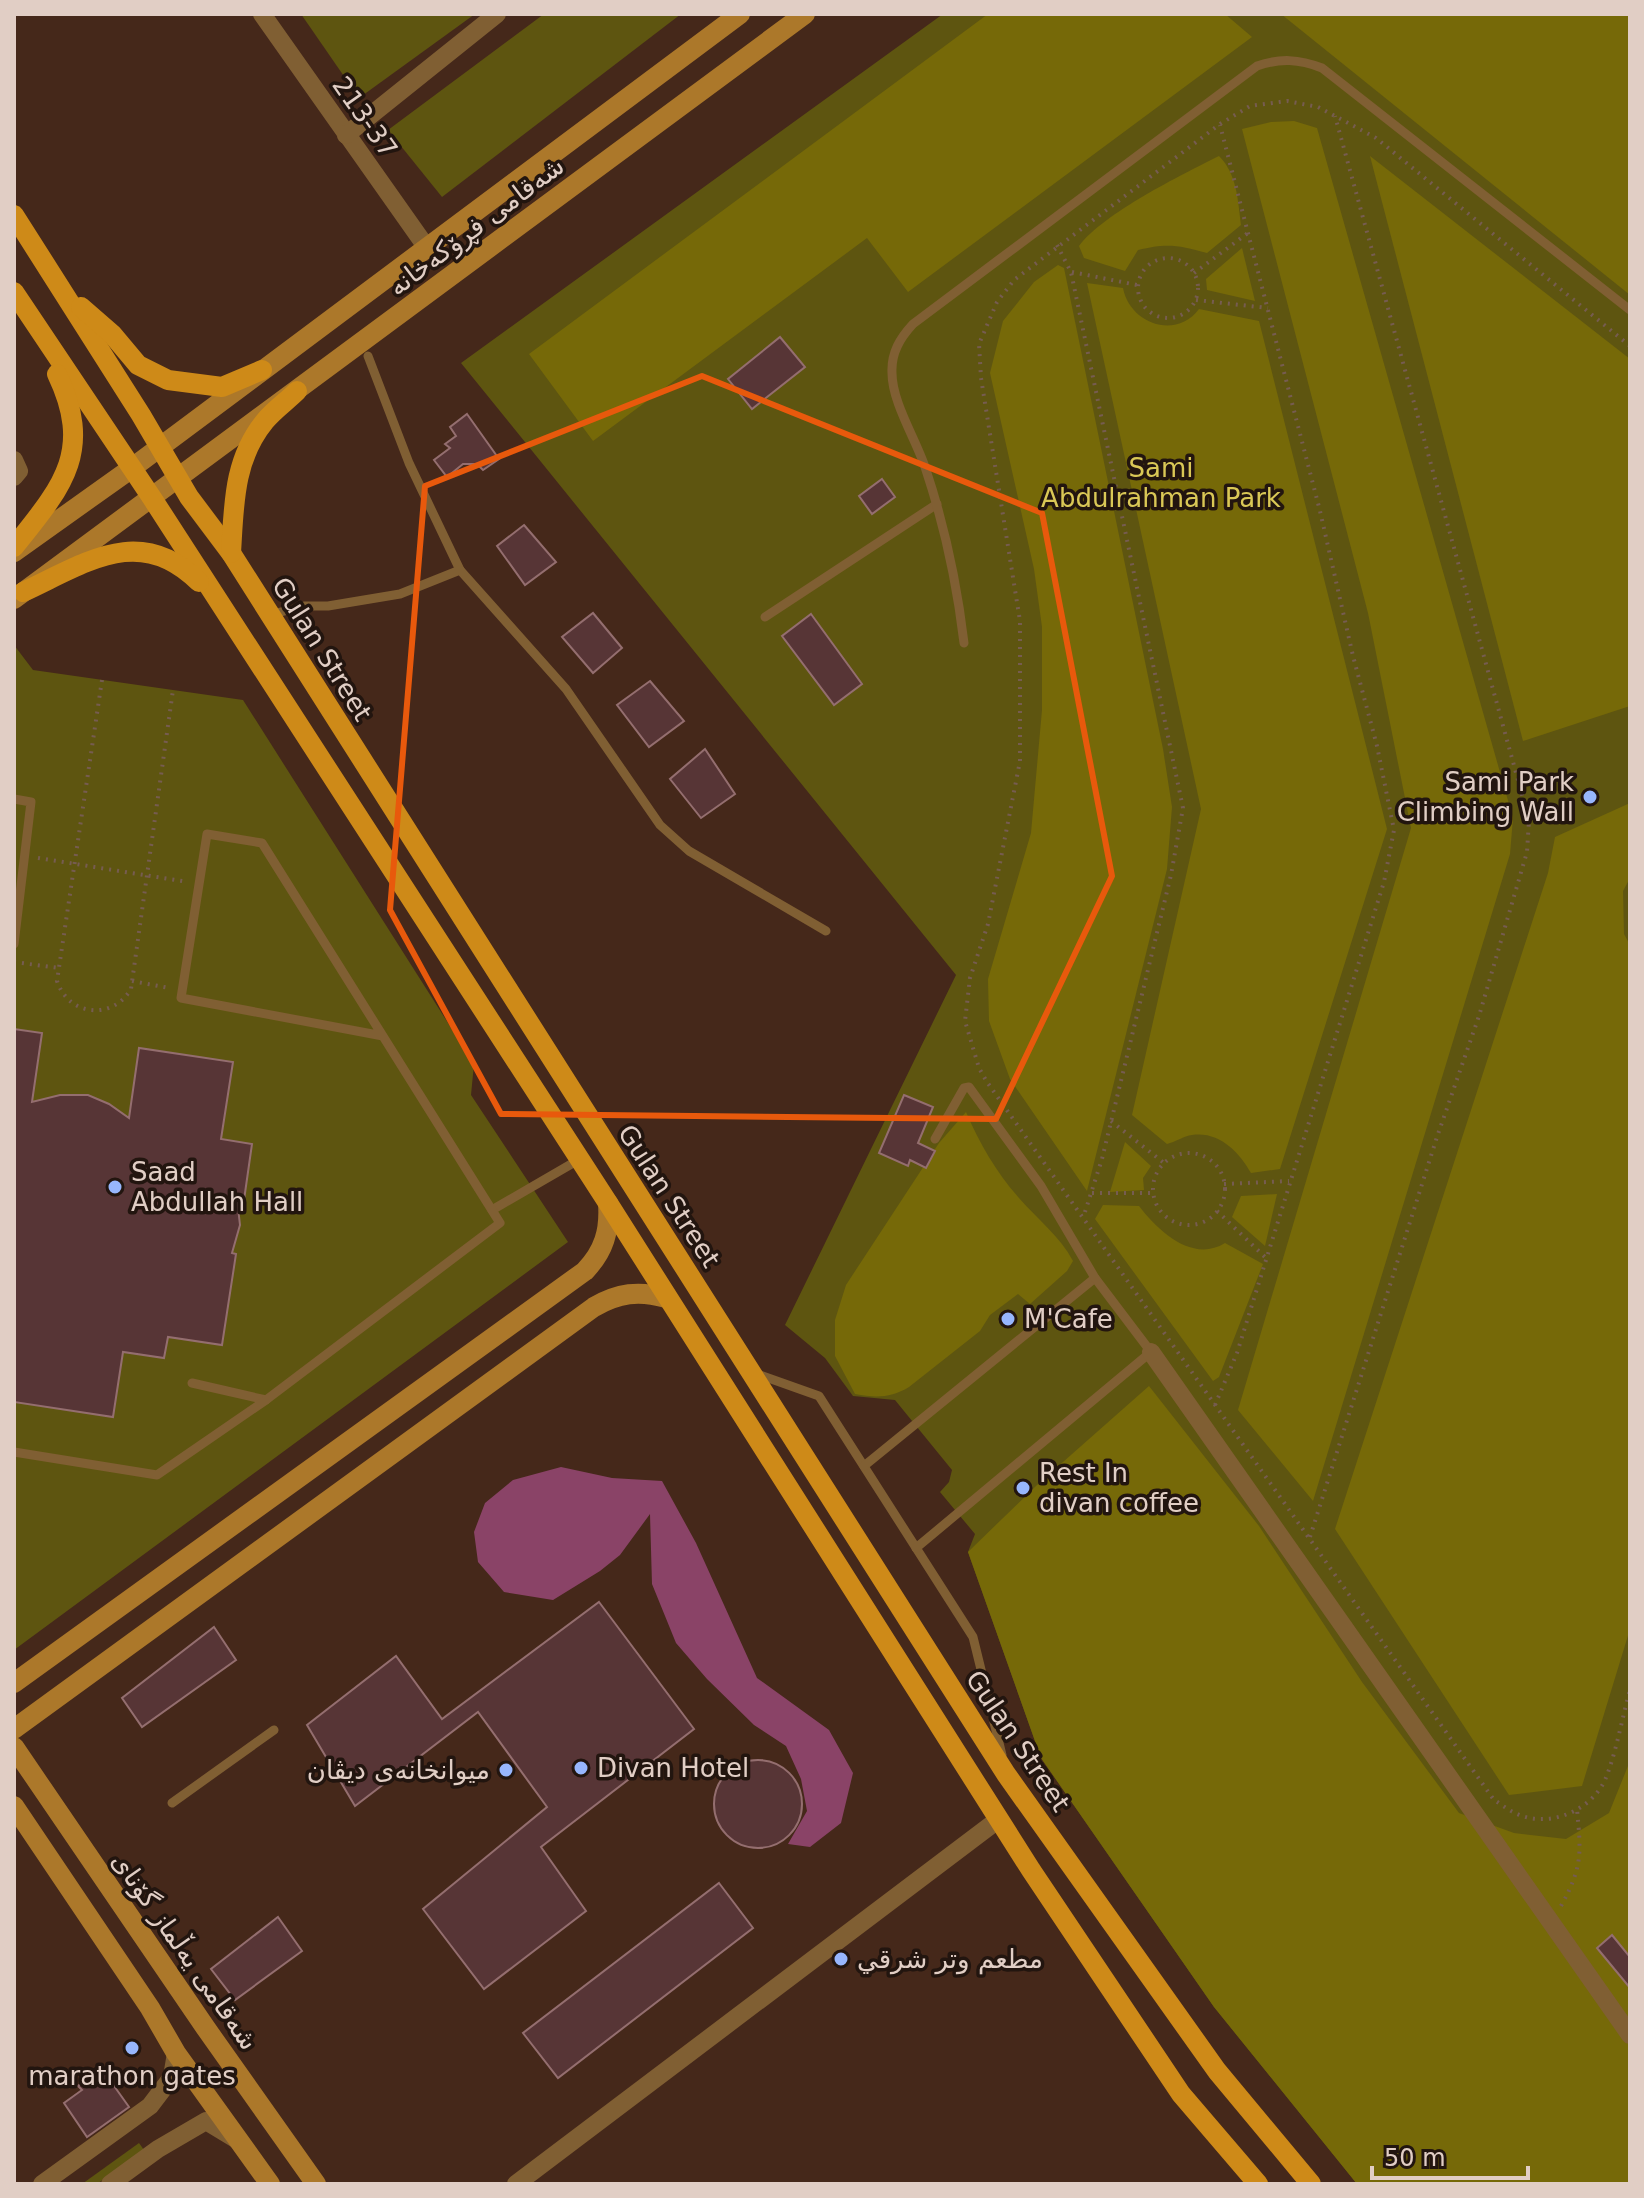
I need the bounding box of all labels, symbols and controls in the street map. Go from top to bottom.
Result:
street label: 213-37 [326,71,404,163]
street label: شەقامی فڕۆکەخانە [382,150,570,303]
park label: Sami Abdulrahman Park [1041,453,1281,513]
street label: Gulan Street [266,572,378,726]
place label: Sami Park Climbing Wall [1397,767,1574,827]
marker: Sami Park Climbing Wall [1581,788,1599,806]
street label: Gulan Street [612,1119,726,1273]
place label: Saad Abdullah Hall [131,1157,303,1217]
marker: Saad Abdullah Hall [106,1178,124,1196]
place label: M'Cafe [1024,1304,1113,1334]
marker: M'Cafe [999,1310,1017,1328]
place label: Rest In divan coffee [1039,1458,1199,1518]
marker: Rest In divan coffee [1014,1479,1032,1497]
street label: Gulan Street [960,1665,1076,1817]
place label: Divan Hotel [597,1753,749,1783]
place label: میوانخانەی دیڤان [307,1755,490,1786]
marker: Divan Hotel [572,1759,590,1777]
marker: میوانخانەی دیڤان [497,1761,515,1779]
street label: شەقامی یەڵماز گۆنای [105,1846,265,2056]
place label: مطعم وتر شرقي [857,1944,1043,1975]
marker: مطعم وتر شرقي [832,1950,850,1968]
marker: marathon gates [123,2039,141,2057]
place label: marathon gates [28,2061,236,2091]
scale bar [1372,2130,1528,2180]
text: 50 m [1384,2144,1446,2172]

